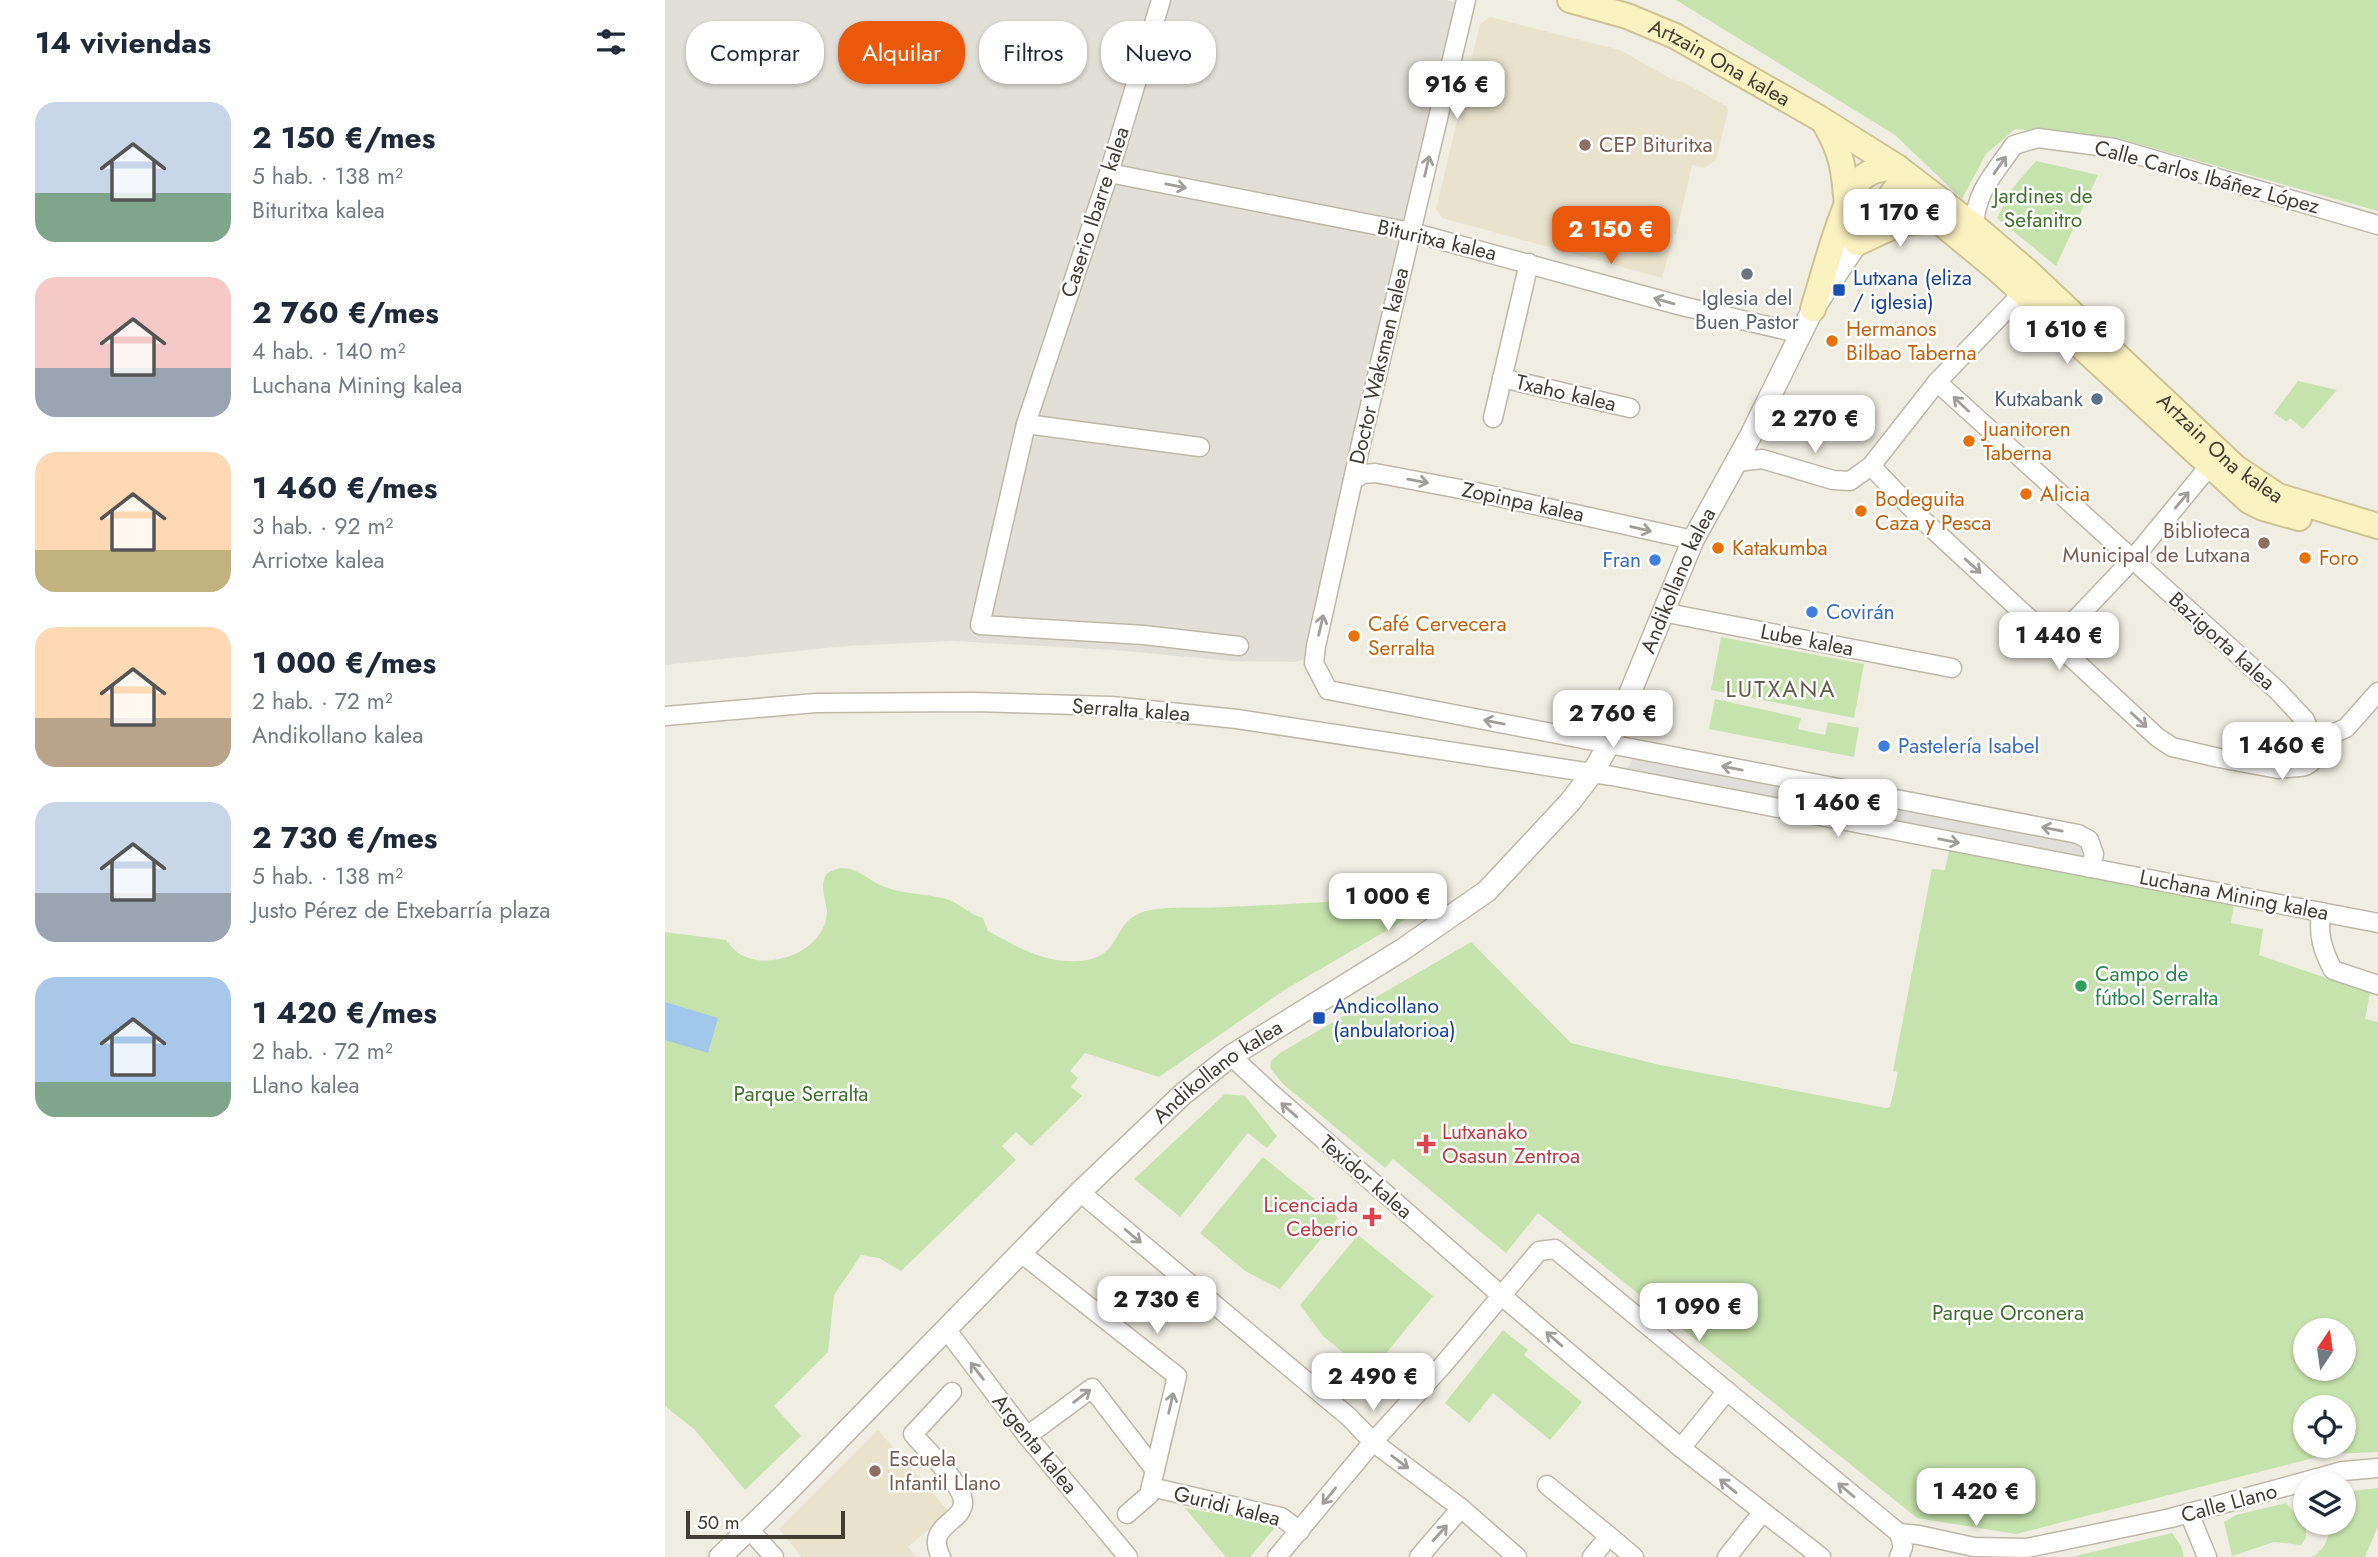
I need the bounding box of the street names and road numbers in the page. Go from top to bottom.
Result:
street label: Artzain Ona kalea [1644,12,1796,114]
street label: Caserio Ibarre kalea [1053,123,1137,301]
street label: Calle Carlos Ibáñez López [2091,133,2323,222]
street label: Bituritxa kalea [1375,212,1499,268]
street label: Doctor Waksman kalea [1342,265,1416,467]
street label: Txaho kalea [1513,367,1619,419]
street label: Artzain Ona kalea [2150,386,2289,511]
street label: Zopinpa kalea [1459,474,1587,530]
street label: Andikollano kalea [1633,502,1723,658]
street label: Bazigorta kalea [2162,585,2282,697]
street label: Lube kalea [1758,616,1856,664]
street label: Serralta kalea [1071,691,1191,729]
street label: Luchana Mining kalea [2137,862,2331,928]
street label: Andikollano kalea [1146,1013,1288,1130]
street label: Texidor kalea [1313,1128,1419,1226]
street label: Argenta kalea [985,1388,1085,1500]
street label: Calle Llano [2178,1476,2280,1530]
street label: Guridi kalea [1171,1478,1283,1534]

